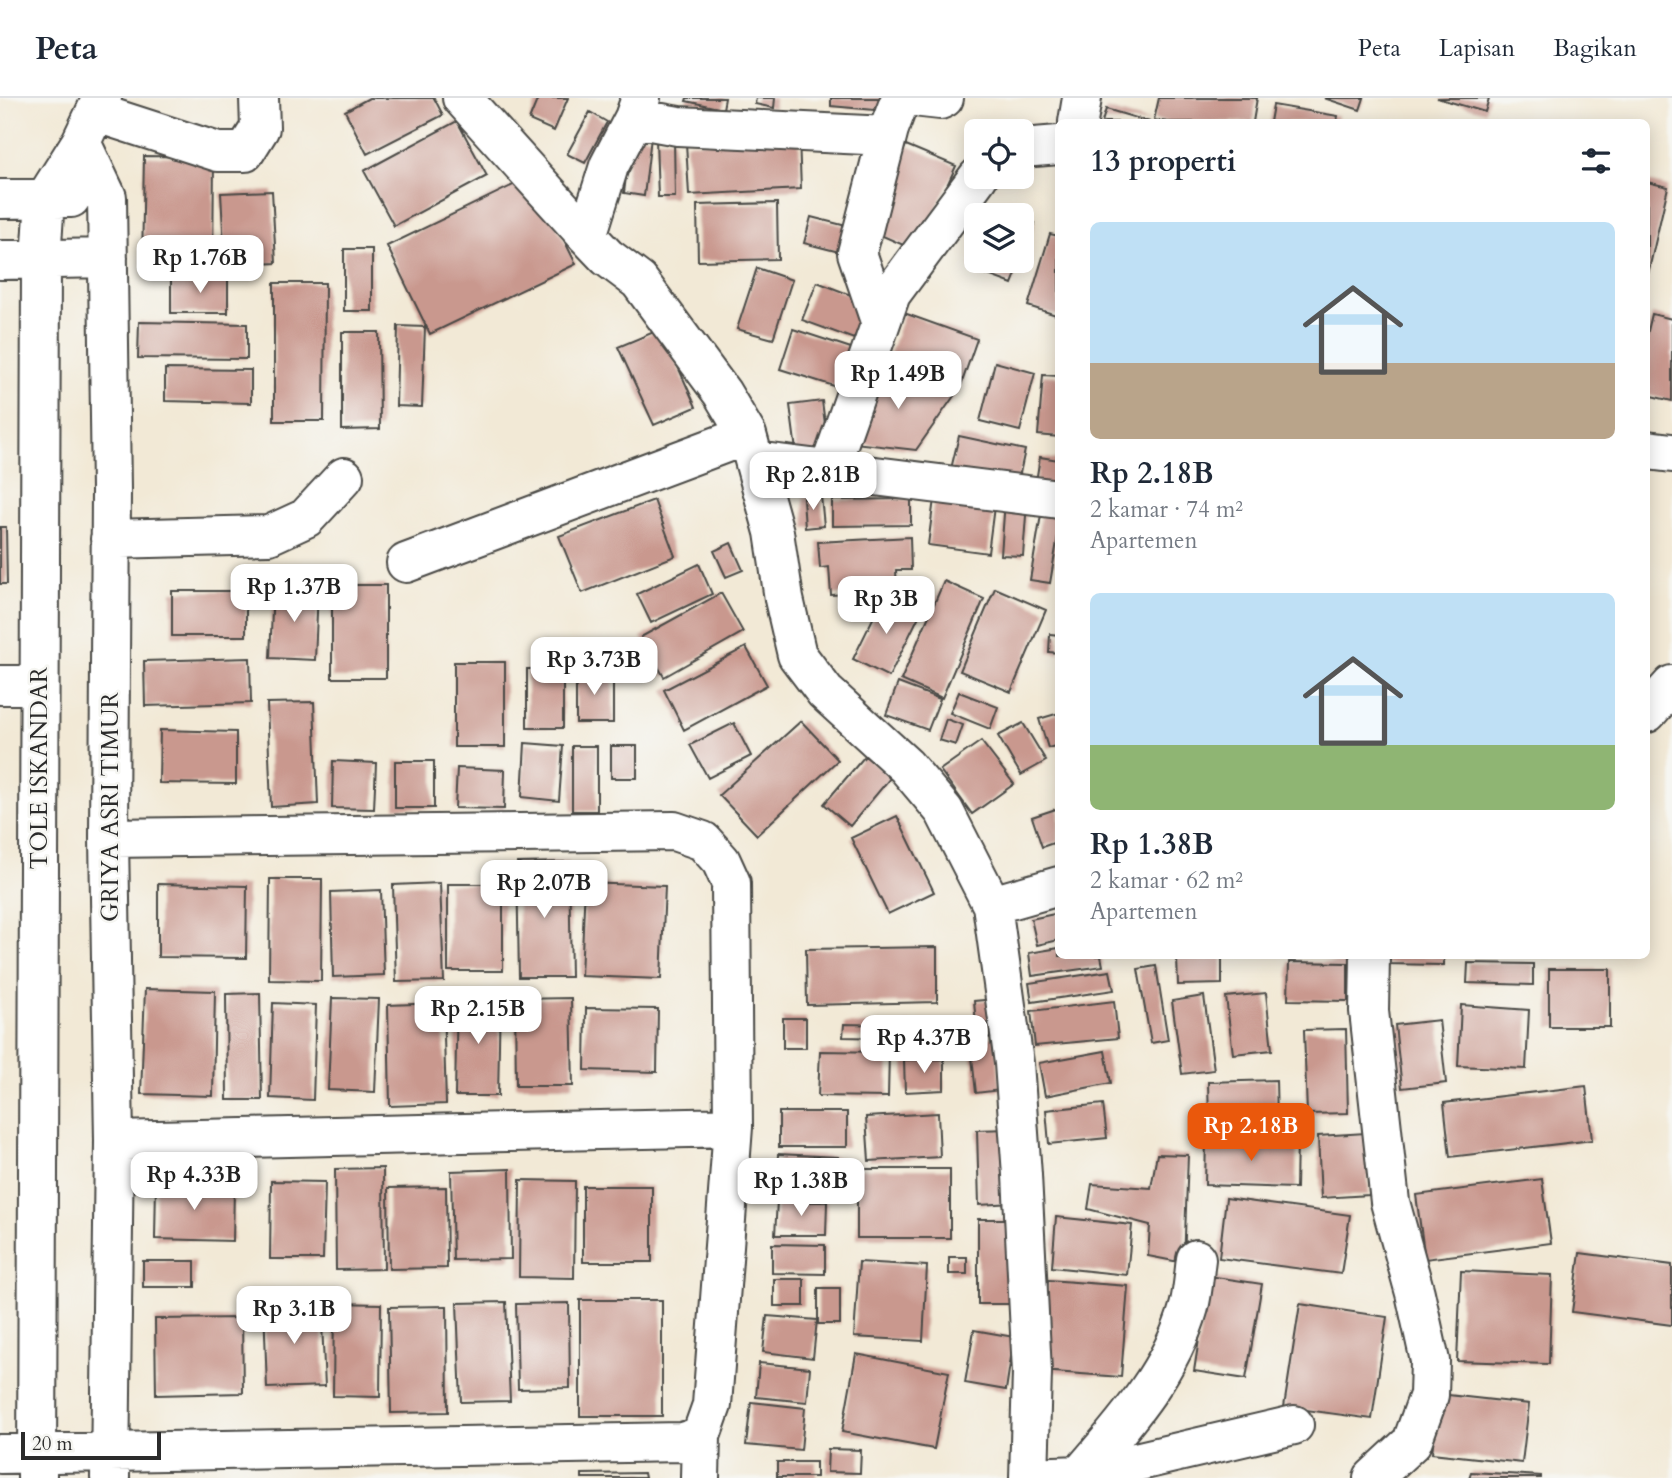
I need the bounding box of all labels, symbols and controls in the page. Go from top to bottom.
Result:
text: Peta [35,26,98,71]
text: Peta [1358,32,1401,65]
text: Lapisan [1439,32,1515,65]
text: Bagikan [1553,32,1637,65]
map controls [964,119,1034,273]
button: locate [964,119,1034,189]
text: 13 properti [1090,141,1236,182]
icon: filters [1577,142,1615,180]
button: layers [964,203,1034,273]
pin: Rp 1.76B [128,236,272,295]
text: Rp 1.76B [153,242,247,273]
icon: home [1290,267,1416,393]
pin: Rp 1.49B [826,352,970,411]
text: Rp 1.49B [851,358,945,389]
pin: Rp 2.81B [741,452,885,512]
text: Rp 2.18B [1090,453,1214,494]
text: Rp 2.81B [766,459,860,490]
text: 2 kamar · 74 m² [1090,494,1243,525]
text: Apartemen [1090,525,1198,556]
pin: Rp 1.37B [222,564,366,624]
text: Rp 1.37B [247,571,341,602]
pin: Rp 3B [837,576,935,636]
text: Rp 3B [854,583,918,614]
pin: Rp 3.73B [522,638,666,697]
icon: home [1290,638,1416,764]
text: Rp 3.73B [547,644,641,675]
street label: TOLE ISKANDAR [23,666,56,869]
street label: GRIYA ASRI TIMUR [94,692,127,922]
text: Rp 1.38B [1090,824,1214,865]
pin: Rp 2.07B [472,860,616,920]
text: 2 kamar · 62 m² [1090,865,1243,896]
text: Rp 2.07B [497,867,591,898]
text: Apartemen [1090,896,1198,927]
pin: Rp 2.15B [406,986,550,1046]
text: Rp 2.15B [431,993,525,1024]
pin: Rp 4.37B [852,1016,996,1075]
text: Rp 4.37B [877,1022,971,1053]
pin: Rp 2.18B [1179,1104,1323,1163]
text: Rp 2.18B [1204,1110,1298,1141]
pin: Rp 4.33B [122,1152,266,1212]
pin: Rp 1.38B [729,1158,873,1218]
text: Rp 4.33B [147,1159,241,1190]
text: Rp 1.38B [754,1165,848,1196]
pin: Rp 3.1B [229,1286,359,1346]
text: Rp 3.1B [252,1293,336,1324]
scale bar [21,1429,161,1461]
text: 20 m [32,1431,73,1457]

